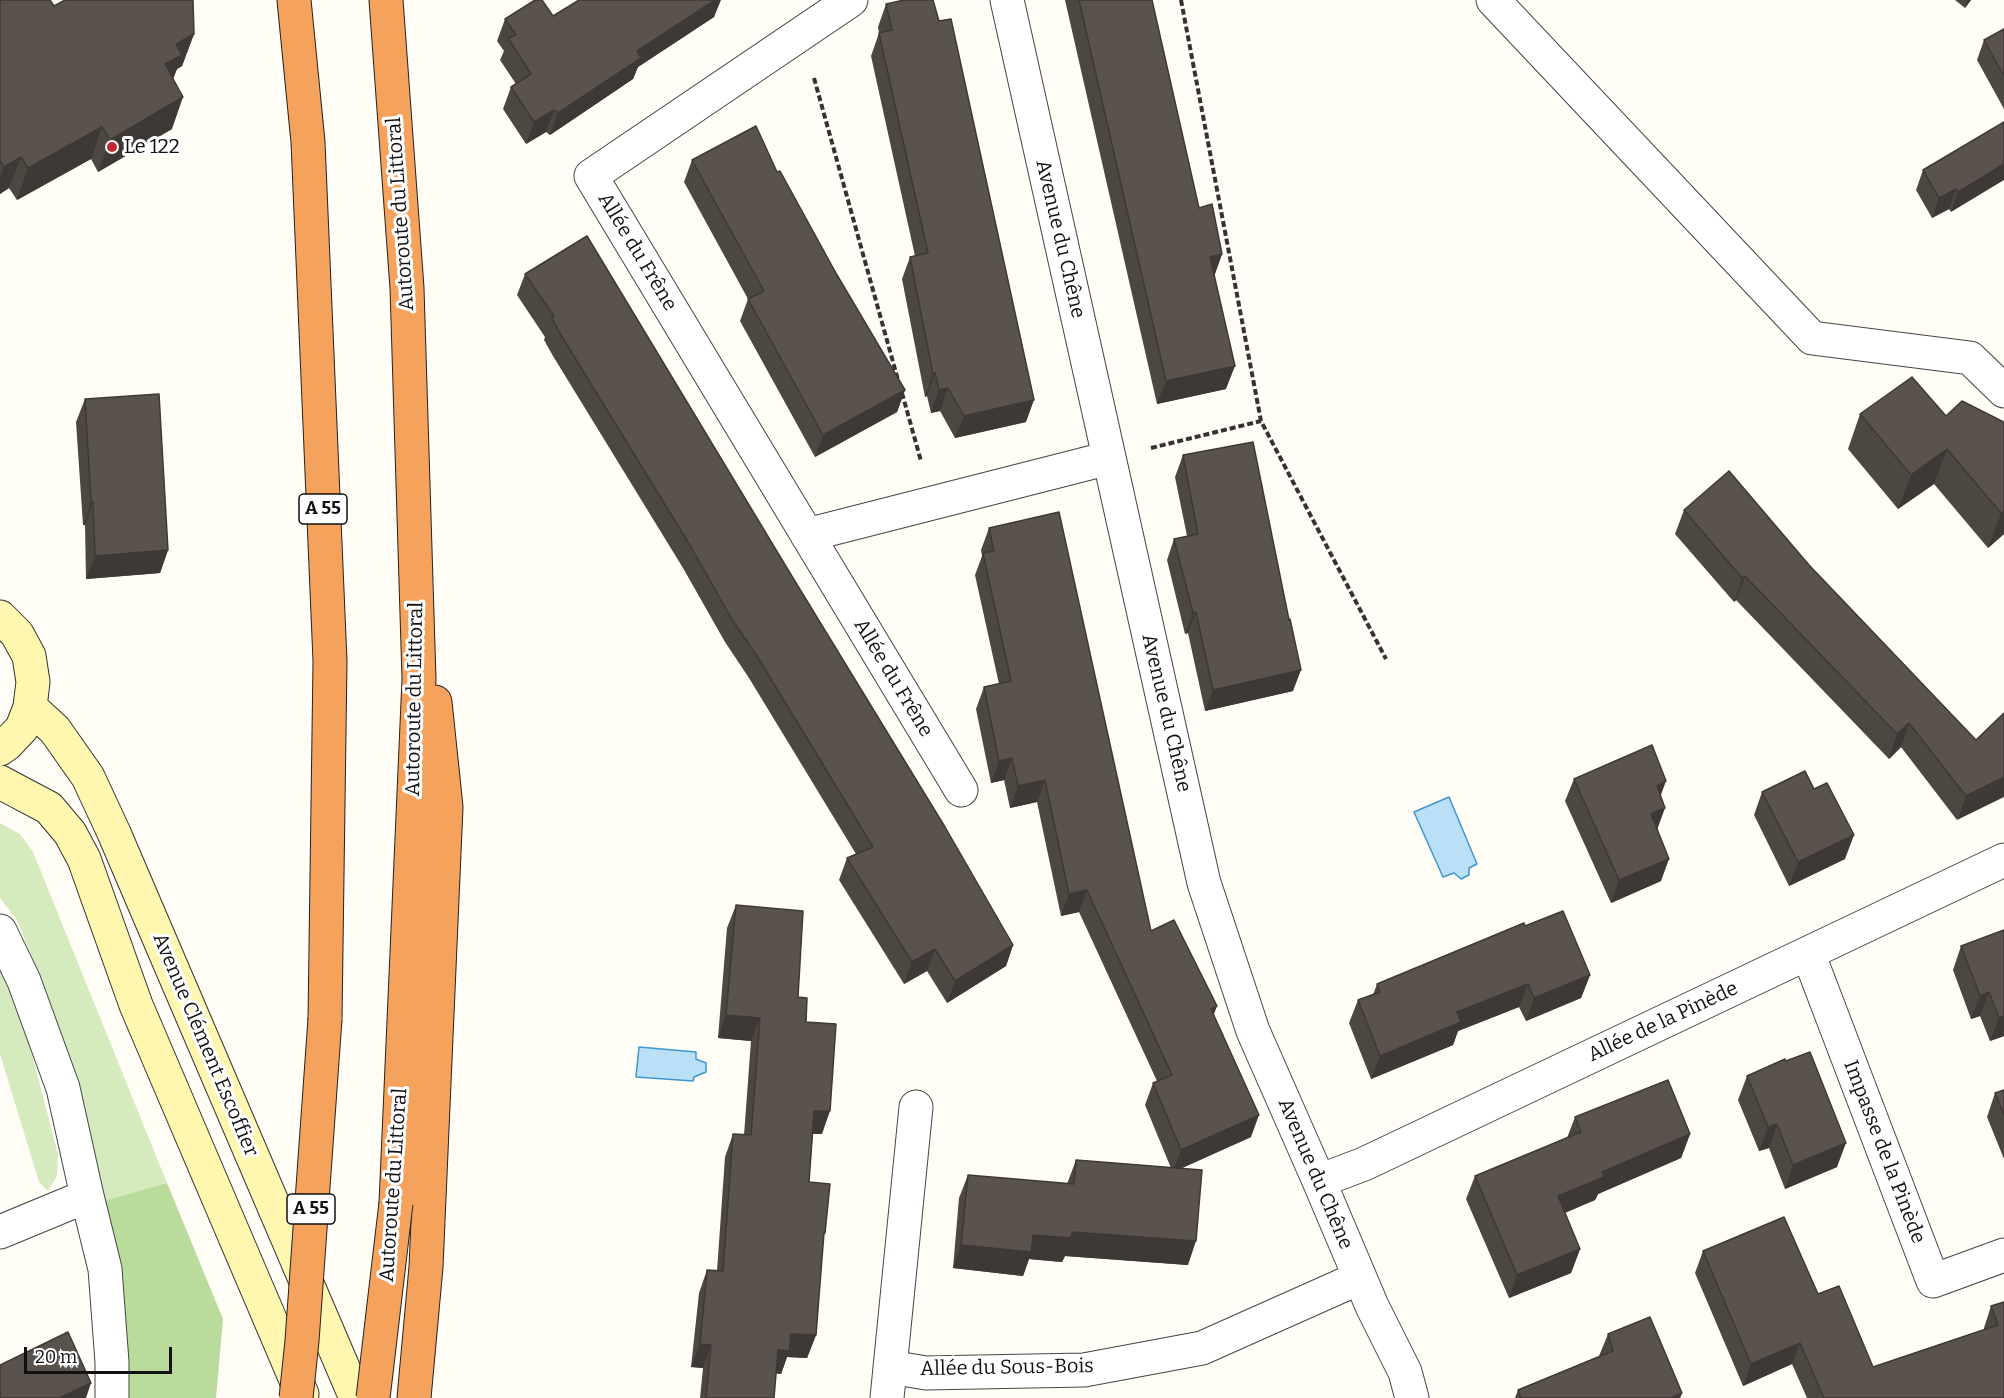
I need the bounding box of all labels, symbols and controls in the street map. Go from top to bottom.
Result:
street label: Autoroute du Littoral [382,116,420,312]
place label: Le 122 [124,135,180,159]
marker: Le 122 [105,140,119,154]
street label: Avenue du Chêne [1030,157,1090,321]
street label: Allée du Frêne [592,189,682,315]
road number: A 55 [299,494,347,524]
street label: Autoroute du Littoral [401,602,429,796]
street label: Allée du Frêne [848,615,938,741]
street label: Avenue du Chêne [1136,631,1196,795]
street label: Avenue Clément Escoffier [147,930,263,1160]
street label: Allée de la Pinède [1584,977,1742,1067]
street label: Impasse de la Pinède [1838,1057,1930,1247]
street label: Autoroute du Littoral [375,1087,413,1283]
street label: Avenue du Chêne [1272,1095,1358,1253]
road number: A 55 [287,1194,335,1224]
scale bar [27,1335,176,1373]
text: 20 m [35,1346,77,1368]
street label: Allée du Sous-Bois [920,1354,1094,1382]

